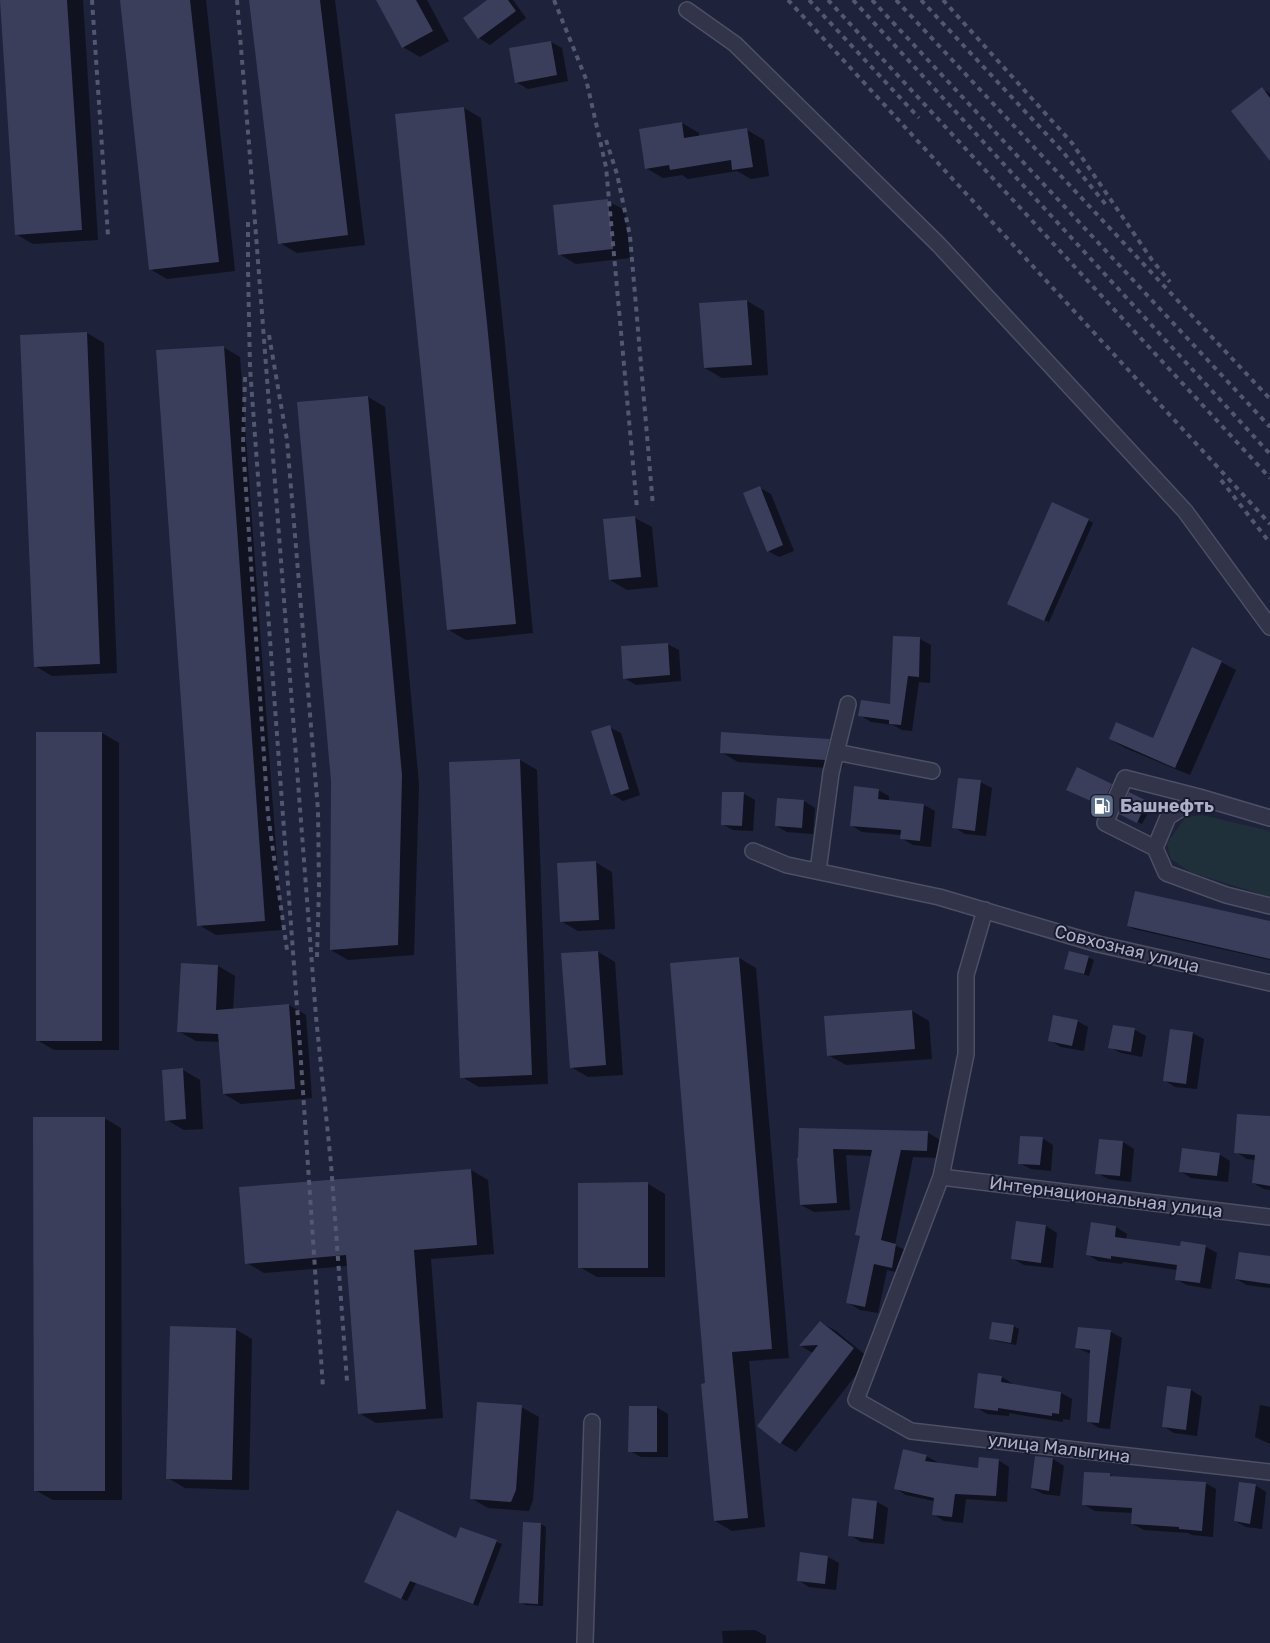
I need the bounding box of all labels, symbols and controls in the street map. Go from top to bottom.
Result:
fuel station icon: Башнефть [1089,793,1115,819]
place label: Башнефть [1120,795,1214,817]
street label: Совхозная улица [1052,920,1202,978]
street label: Интернациональная улица [988,1172,1224,1222]
street label: улица Малыгина [987,1428,1131,1468]

